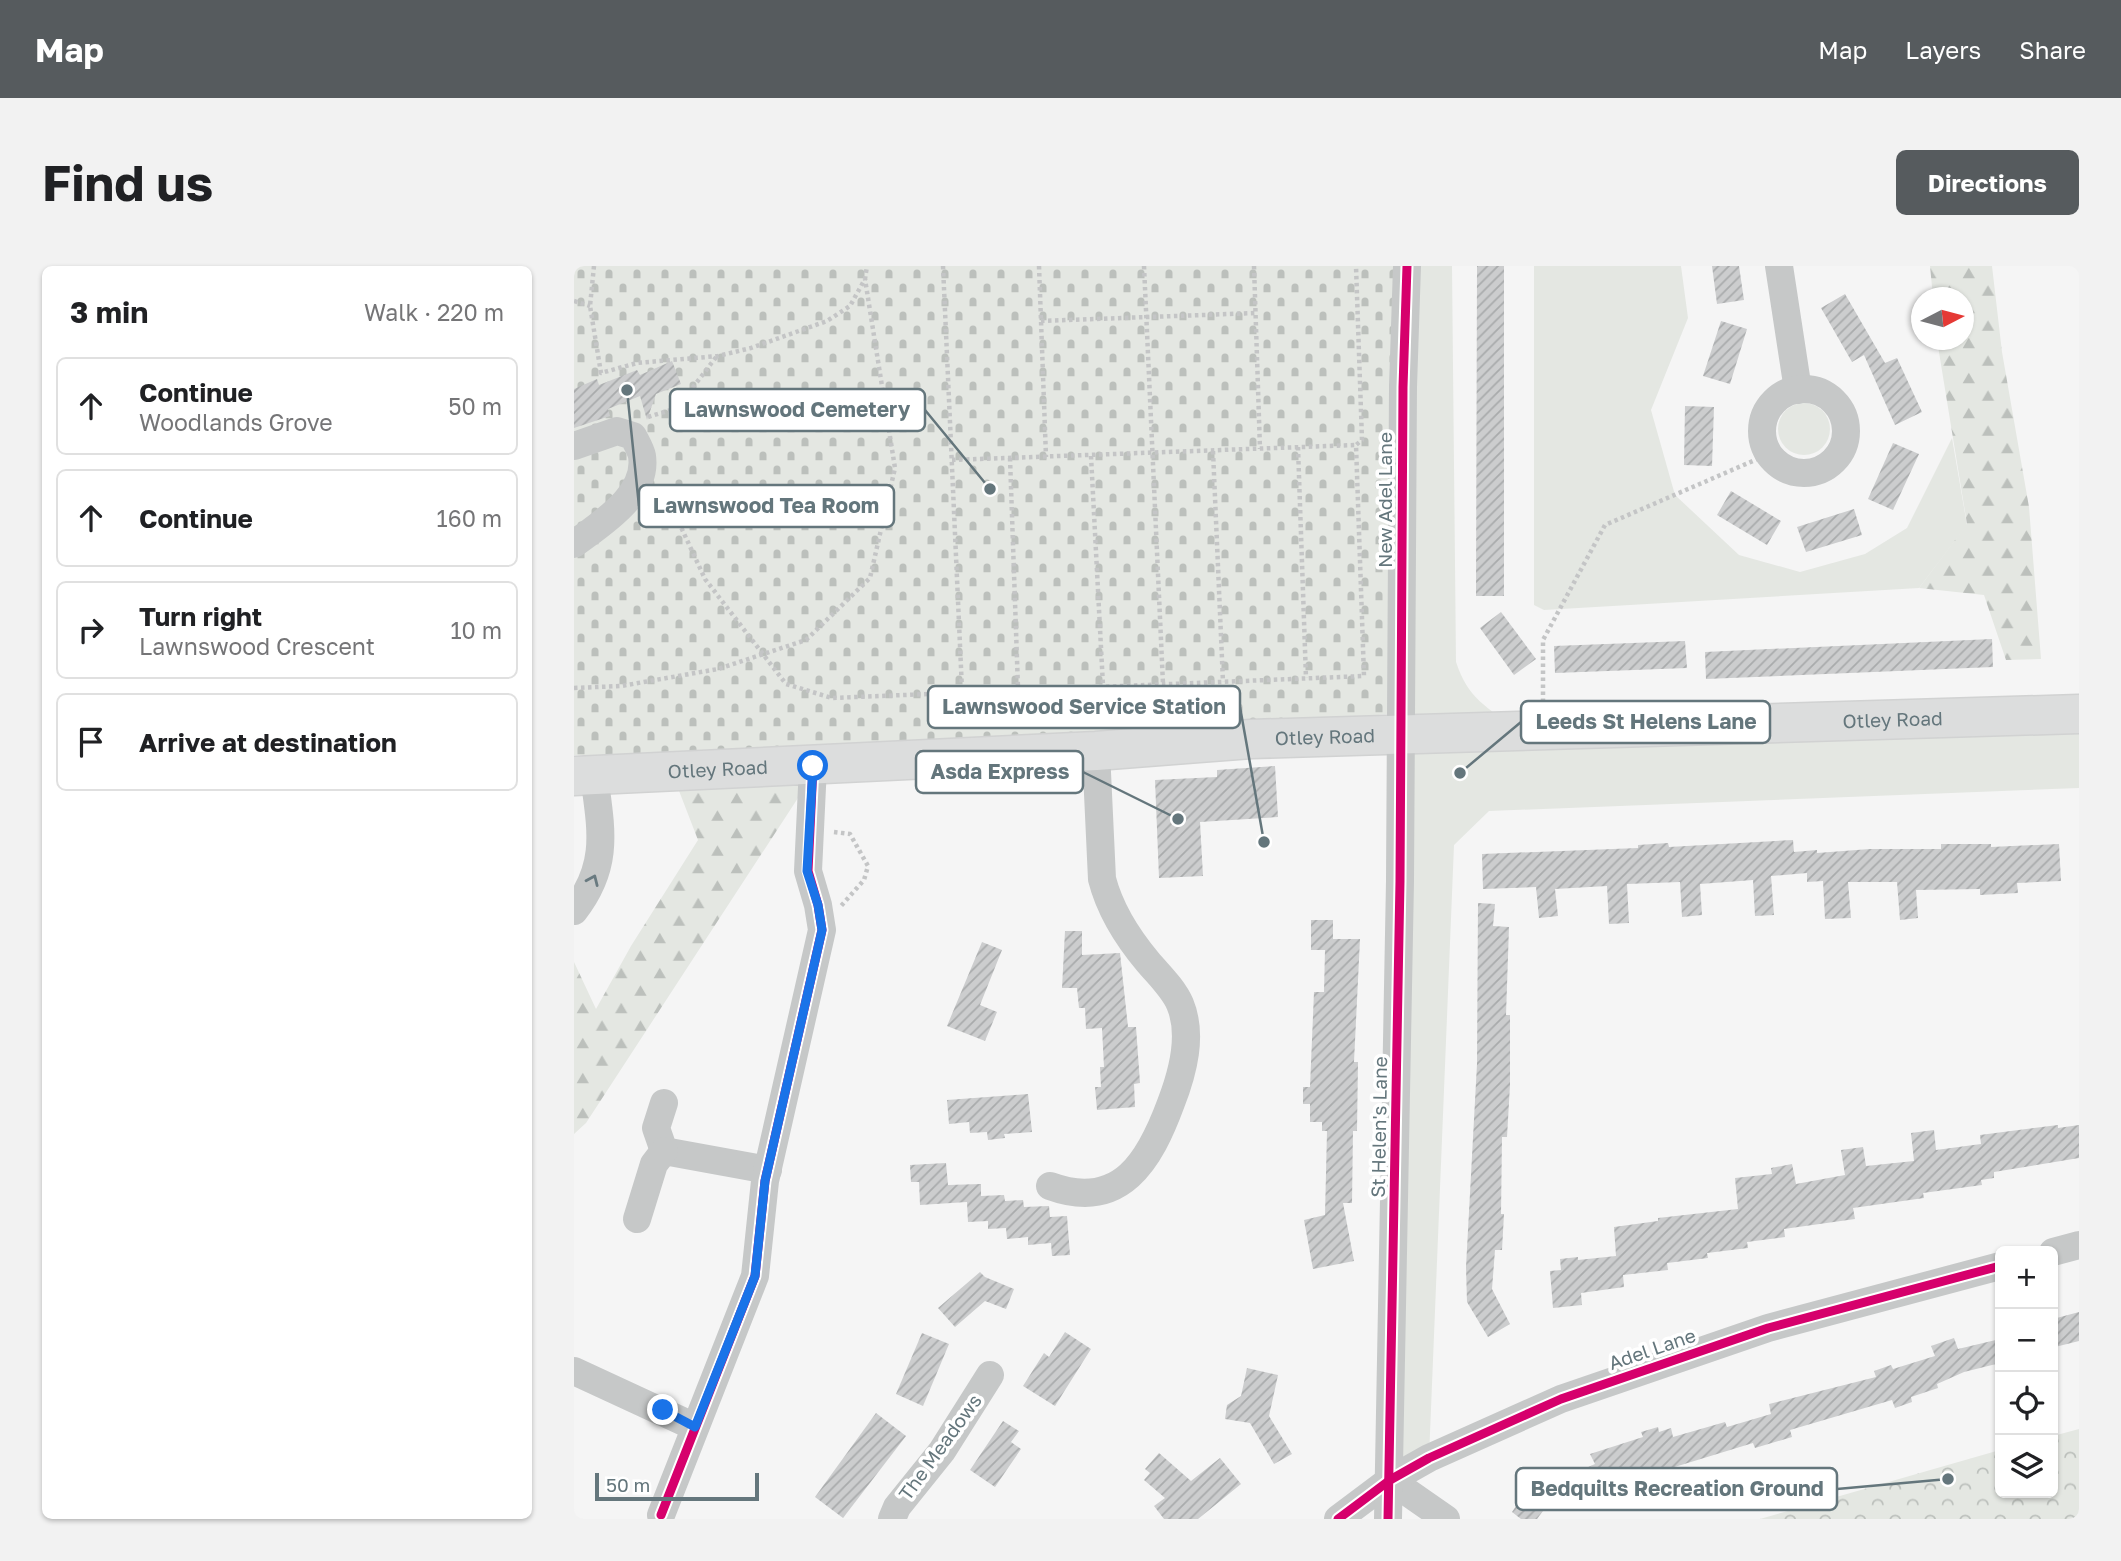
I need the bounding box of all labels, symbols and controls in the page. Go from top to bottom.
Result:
text: Map [35,30,104,69]
text: Map [1818,35,1867,64]
text: Layers [1905,35,1981,64]
text: Share [2019,35,2086,64]
button: Directions [1896,150,2079,215]
text: Find us [42,153,213,212]
north arrow [1911,287,1974,350]
text: 3 min [70,294,148,330]
text: Walk · 220 m [364,298,504,326]
text: Continue [139,377,253,408]
icon: ahead [72,387,110,425]
callout: Lawnswood Cemetery [670,389,925,431]
text: 50 m [448,392,502,420]
text: Lawnswood Cemetery [684,396,911,422]
text: Woodlands Grove [139,408,333,436]
street label: New Adel Lane [1373,432,1396,568]
callout: Lawnswood Tea Room [639,485,894,527]
text: Lawnswood Tea Room [653,492,879,518]
icon: ahead [72,499,110,537]
text: Continue [139,503,253,534]
text: 160 m [437,504,502,532]
text: Turn right [139,601,262,632]
icon: right [72,611,110,649]
text: 10 m [450,616,502,644]
text: Lawnswood Crescent [139,632,375,660]
callout: Lawnswood Service Station [928,686,1240,728]
text: Lawnswood Service Station [942,693,1226,719]
callout: Leeds St Helens Lane [1521,701,1770,743]
street label: Otley Road [1842,706,1943,732]
text: Leeds St Helens Lane [1535,708,1757,734]
icon: arrive [72,723,110,761]
street label: Otley Road [1274,723,1375,749]
text: Arrive at destination [139,727,397,758]
route start [797,750,828,781]
callout: Asda Express [916,751,1083,793]
street label: Otley Road [667,755,768,782]
text: Asda Express [931,758,1070,784]
one-way arrow [585,875,599,887]
street label: St Helen's Lane [1366,1056,1391,1198]
map controls [1995,1246,2058,1498]
button: + [1995,1246,2058,1309]
button: − [1995,1309,2058,1372]
street label: Adel Lane [1605,1323,1698,1374]
button: locate [1995,1372,2058,1435]
street label: The Meadows [893,1389,986,1504]
route end [647,1394,678,1425]
button: layers [1995,1435,2058,1498]
callout: Bedquilts Recreation Ground [1516,1468,1837,1510]
scale bar [595,1470,760,1502]
text: 50 m [606,1473,650,1496]
text: Bedquilts Recreation Ground [1530,1475,1824,1501]

